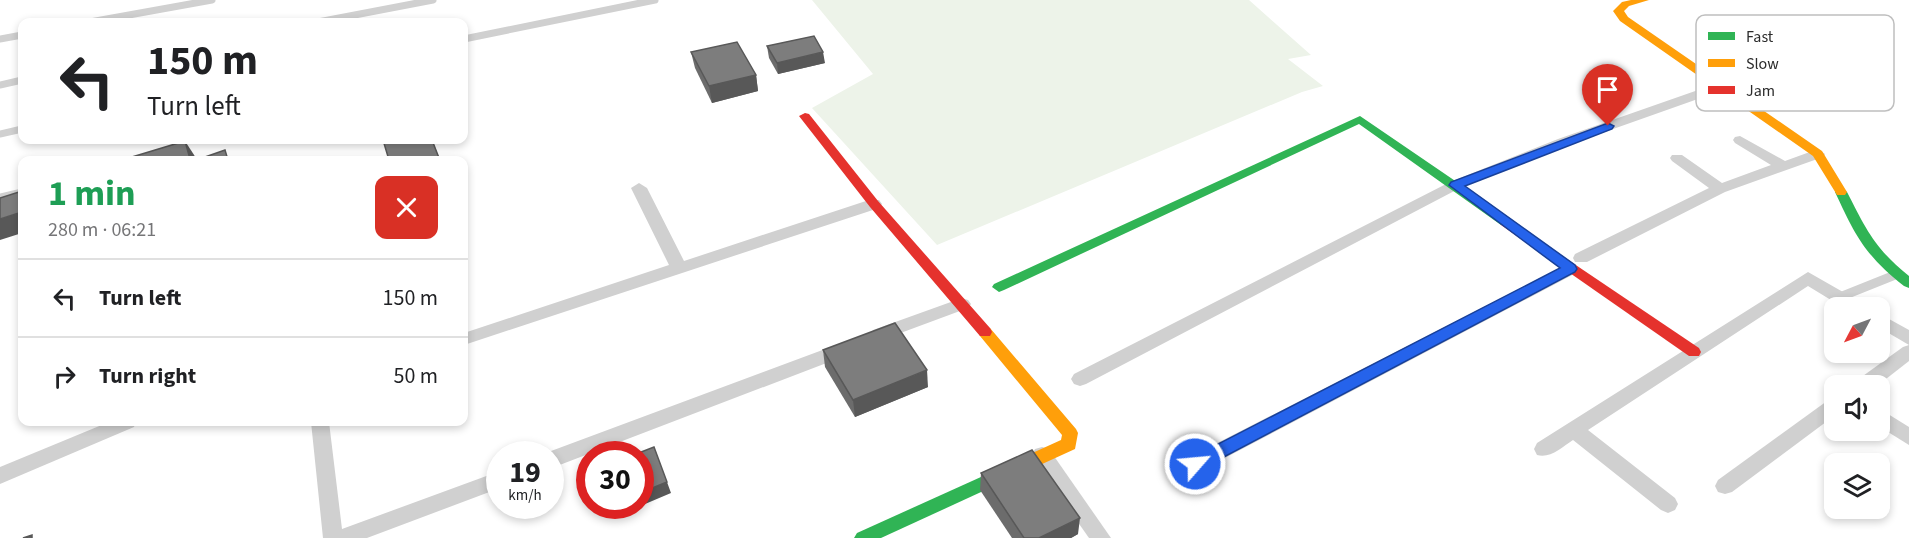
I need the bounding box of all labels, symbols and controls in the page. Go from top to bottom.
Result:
legend [1696,15,1894,111]
text: Fast [1746,26,1774,48]
text: 150 m [147,31,258,91]
icon: left [48,42,126,120]
text: Slow [1746,53,1779,75]
pin [1582,64,1633,126]
icon: arrive [1591,73,1624,106]
text: Jam [1746,80,1775,102]
text: Turn left [147,87,241,126]
text: 1 min [48,168,136,219]
button: close [375,176,438,239]
text: 280 m · 06:21 [48,216,156,244]
icon: left [48,282,81,315]
text: Turn left [99,282,181,314]
text: 150 m [383,282,438,314]
north arrow [1824,297,1890,363]
map controls [1824,297,1890,519]
icon: right [48,360,81,393]
text: Turn right [99,360,196,392]
text: 50 m [393,360,438,392]
button: sound [1824,375,1890,441]
position arrow [1163,432,1227,496]
speed limit sign: 30 [576,441,654,519]
text: 19 [509,451,541,494]
button: layers [1824,453,1890,519]
text: km/h [508,485,542,506]

